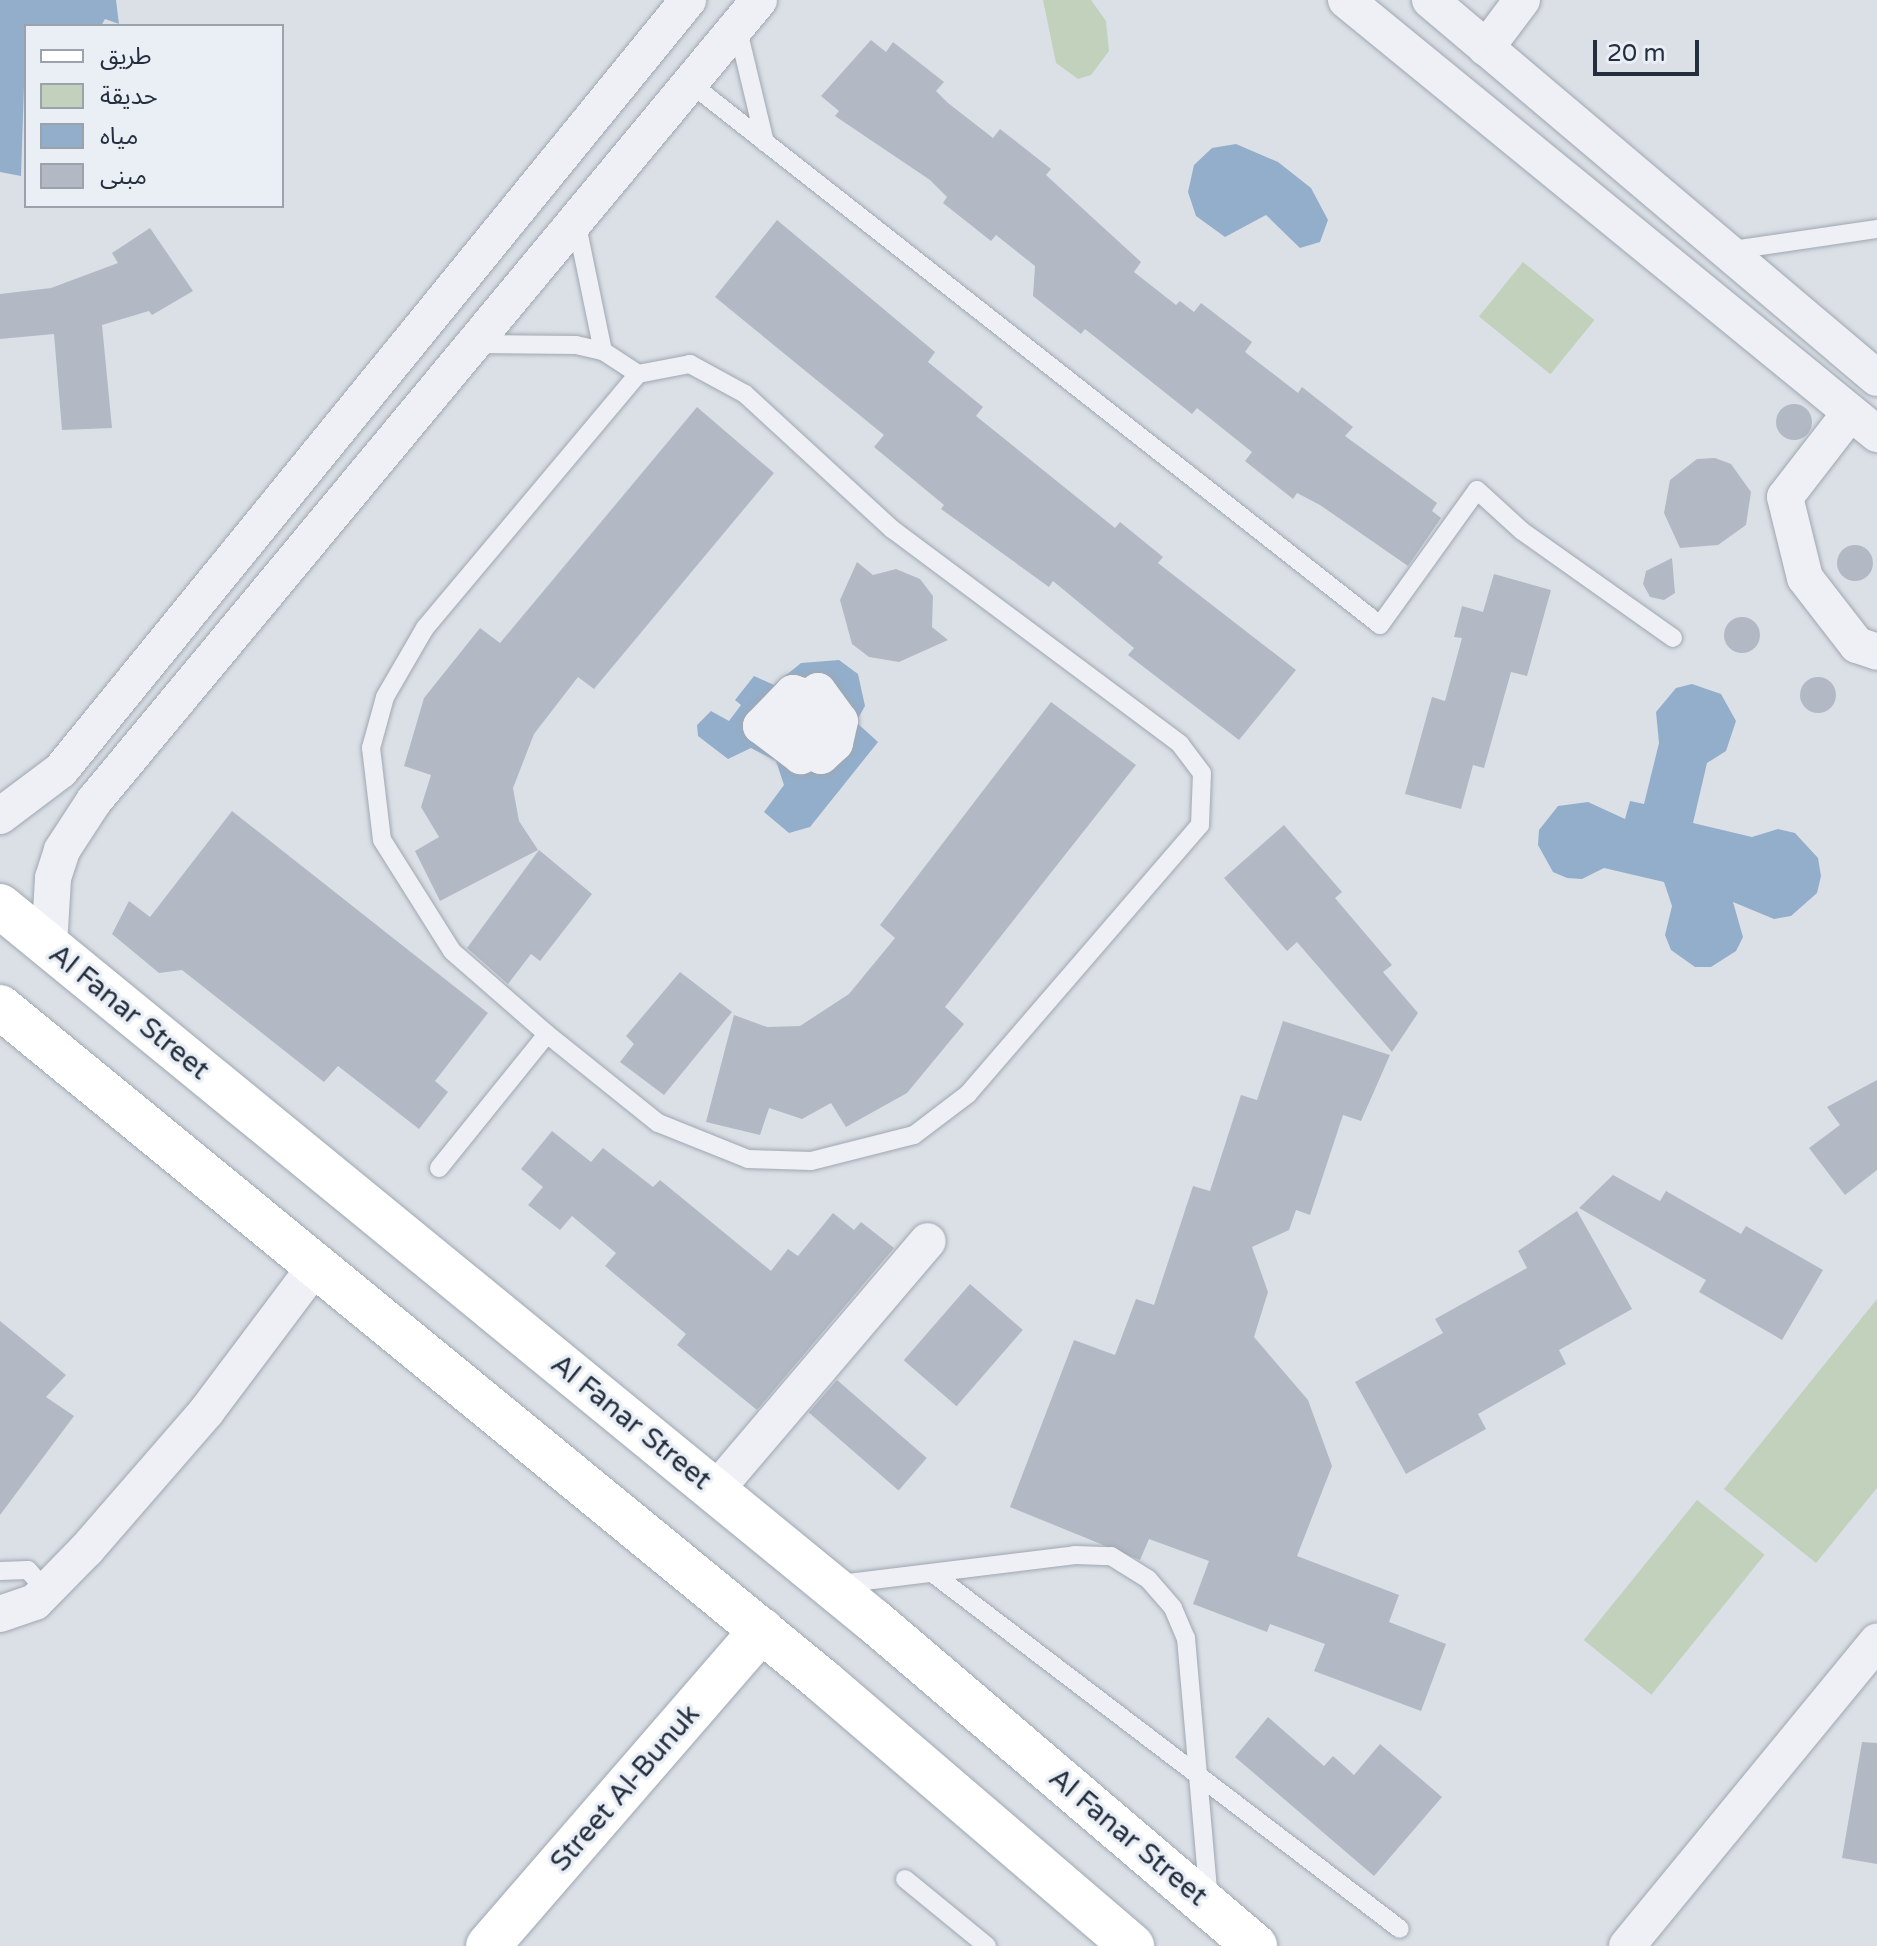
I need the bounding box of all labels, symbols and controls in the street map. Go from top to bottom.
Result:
legend [24,24,284,208]
scale bar [1597,24,1703,74]
text: 20 m [1607,39,1665,68]
text: طريق [100,42,152,71]
text: حديقة [100,82,158,111]
text: مياه [100,122,138,151]
text: مبنى [100,162,147,191]
street label: Al Fanar Street [42,937,216,1087]
street label: Al Fanar Street [544,1347,718,1497]
street label: Street Al-Bunuk [543,1698,707,1878]
street label: Al Fanar Street [1042,1761,1214,1913]

